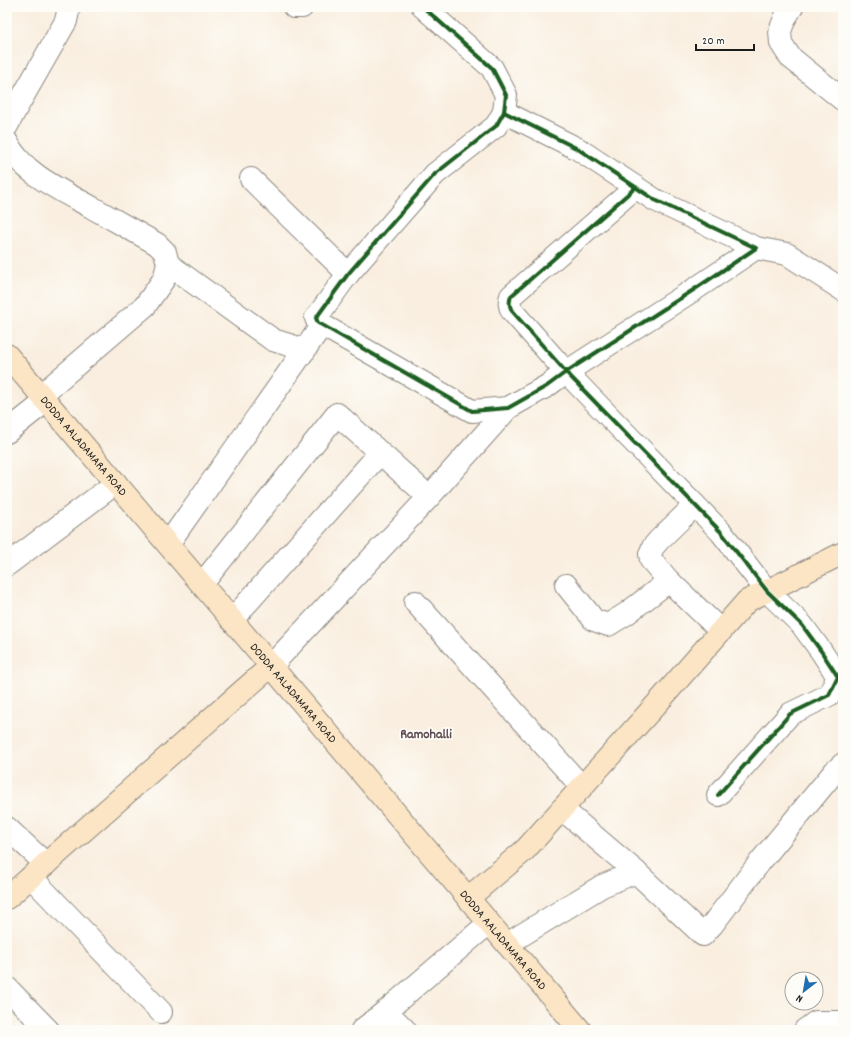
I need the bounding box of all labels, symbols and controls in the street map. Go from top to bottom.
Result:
scale bar [696,26,754,52]
text: 20 m [702,33,725,50]
street label: DODDA AALADAMARA ROAD [35,393,130,500]
street label: DODDA AALADAMARA ROAD [245,640,340,747]
district label: Ramohalli [400,725,452,745]
street label: DODDA AALADAMARA ROAD [455,887,550,994]
north arrow [784,971,824,1011]
text: N [793,989,806,1006]

